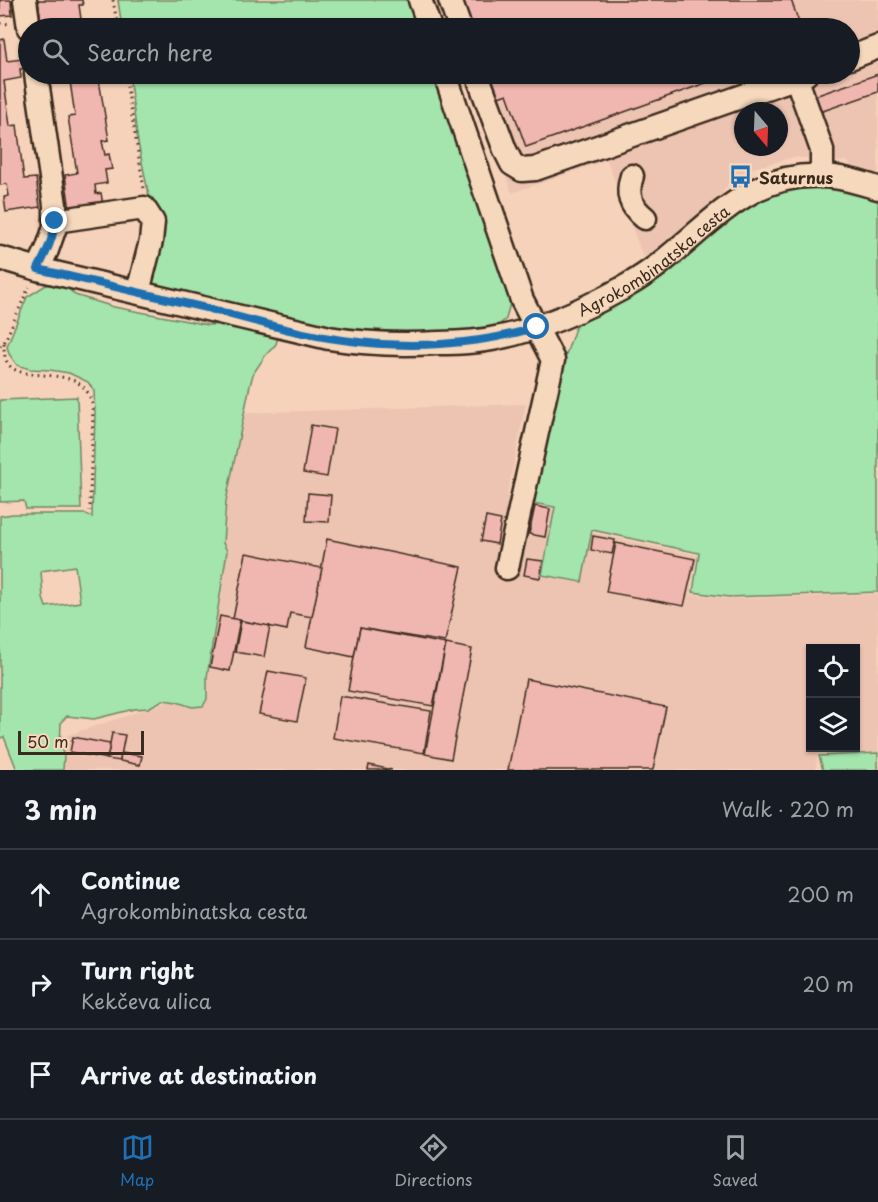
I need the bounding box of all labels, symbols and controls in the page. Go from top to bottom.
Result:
search box [18,18,860,84]
icon: search [39,35,72,68]
text: Search here [87,35,213,68]
north arrow [734,102,788,156]
bus stop icon: Saturnus [728,164,754,190]
place label: Saturnus [759,165,834,189]
street label: Agrokombinatska cesta [573,199,734,321]
route end [41,207,67,233]
route start [523,313,549,339]
map controls [806,644,860,752]
button: locate [806,644,860,698]
button: layers [806,698,860,752]
scale bar [18,728,144,756]
text: 50 m [27,729,68,753]
text: 3 min [24,790,97,829]
text: Walk · 220 m [722,794,854,824]
text: Continue [81,863,180,896]
icon: ahead [24,878,57,911]
text: 200 m [787,879,854,909]
text: Agrokombinatska cesta [81,896,307,926]
text: Turn right [81,953,194,986]
icon: right [24,968,57,1001]
text: 20 m [802,969,854,999]
text: Kekčeva ulica [81,986,211,1016]
icon: arrive [24,1058,57,1091]
text: Arrive at destination [81,1058,317,1091]
tab: Map [120,1131,154,1191]
tab: Directions [394,1131,472,1191]
tab: Saved [712,1131,758,1191]

